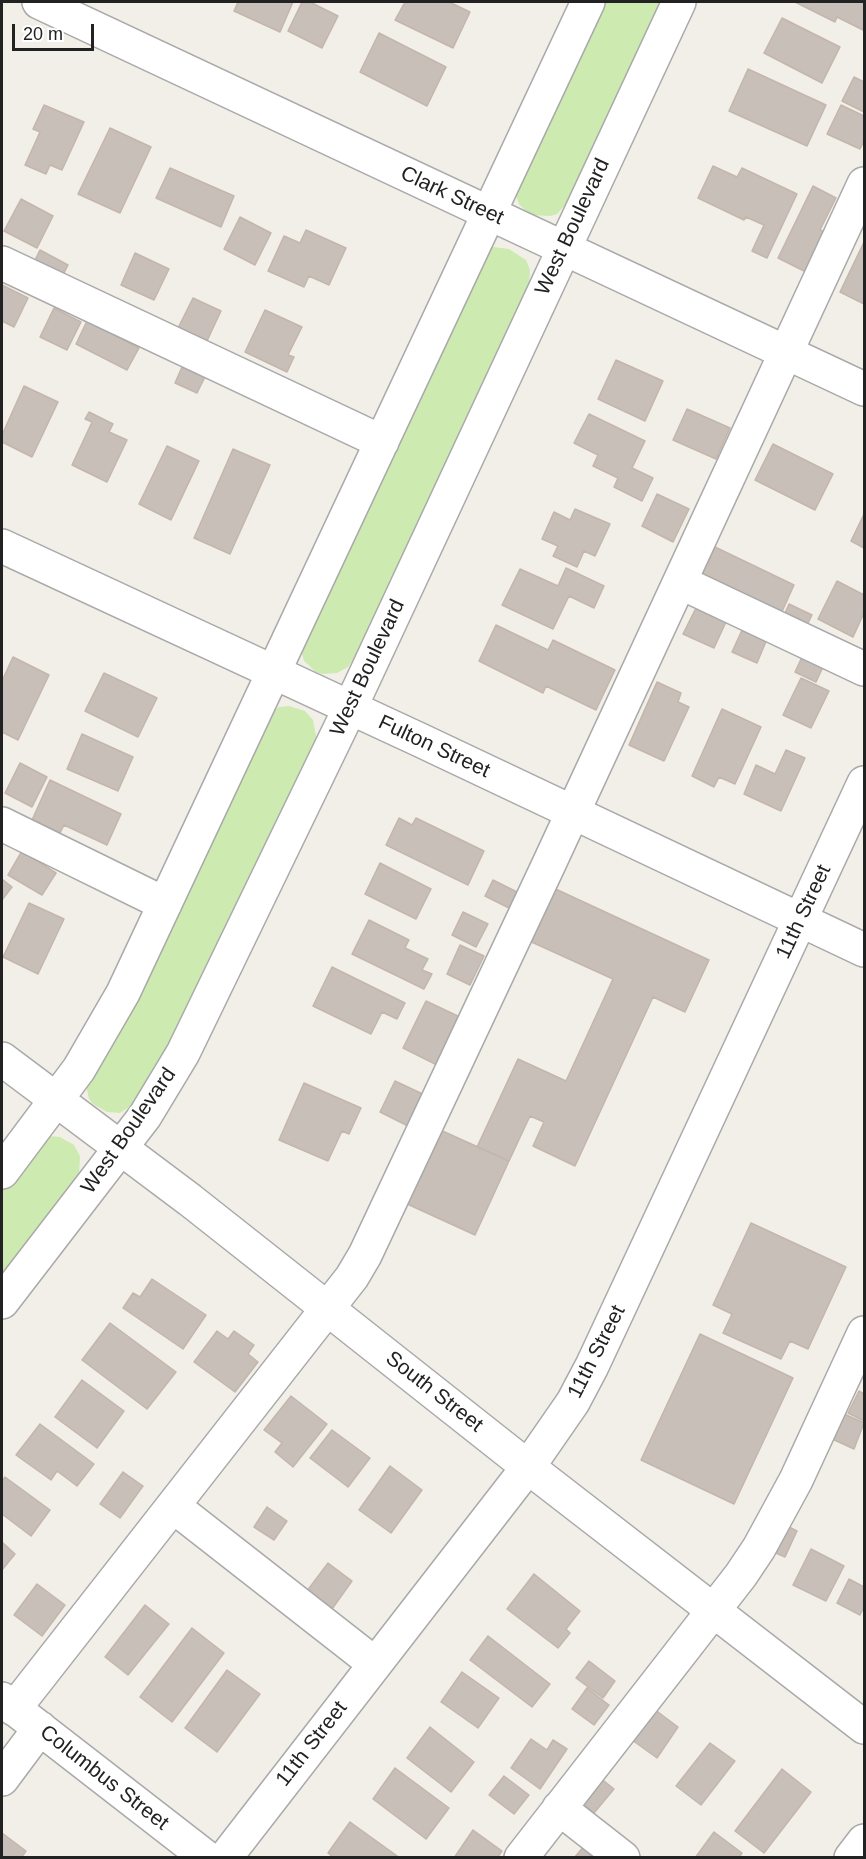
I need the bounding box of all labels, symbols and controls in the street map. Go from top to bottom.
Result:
scale bar [15,12,98,50]
text: 20 m [23,24,63,44]
street label: West Boulevard [530,155,616,299]
street label: Clark Street [396,161,508,231]
street label: West Boulevard [325,596,411,740]
street label: Fulton Street [374,710,494,784]
street label: 11th Street [771,861,837,963]
street label: West Boulevard [76,1063,182,1199]
street label: 11th Street [563,1301,631,1403]
street label: South Street [380,1346,488,1438]
street label: 11th Street [271,1696,353,1792]
street label: Columbus Street [35,1720,173,1836]

